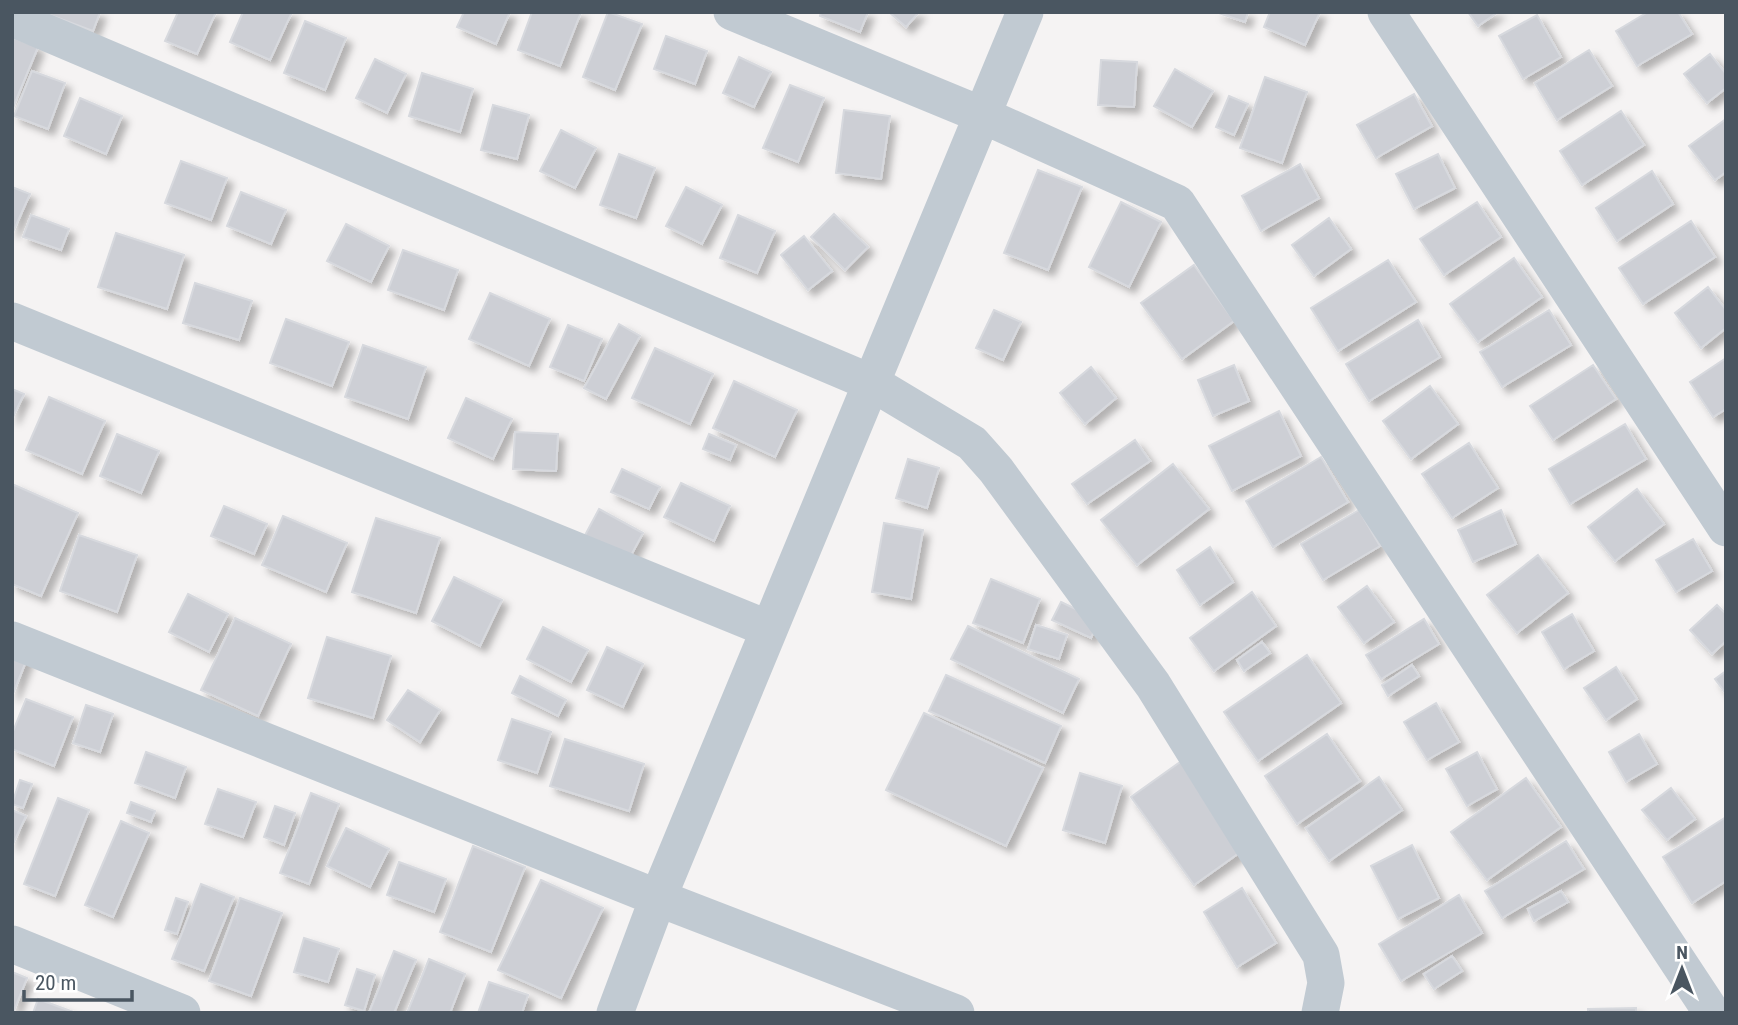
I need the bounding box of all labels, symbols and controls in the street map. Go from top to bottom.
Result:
north arrow [1647,934,1717,1004]
text: N [1676,941,1688,964]
scale bar [24,958,133,1002]
text: 20 m [35,971,76,995]

